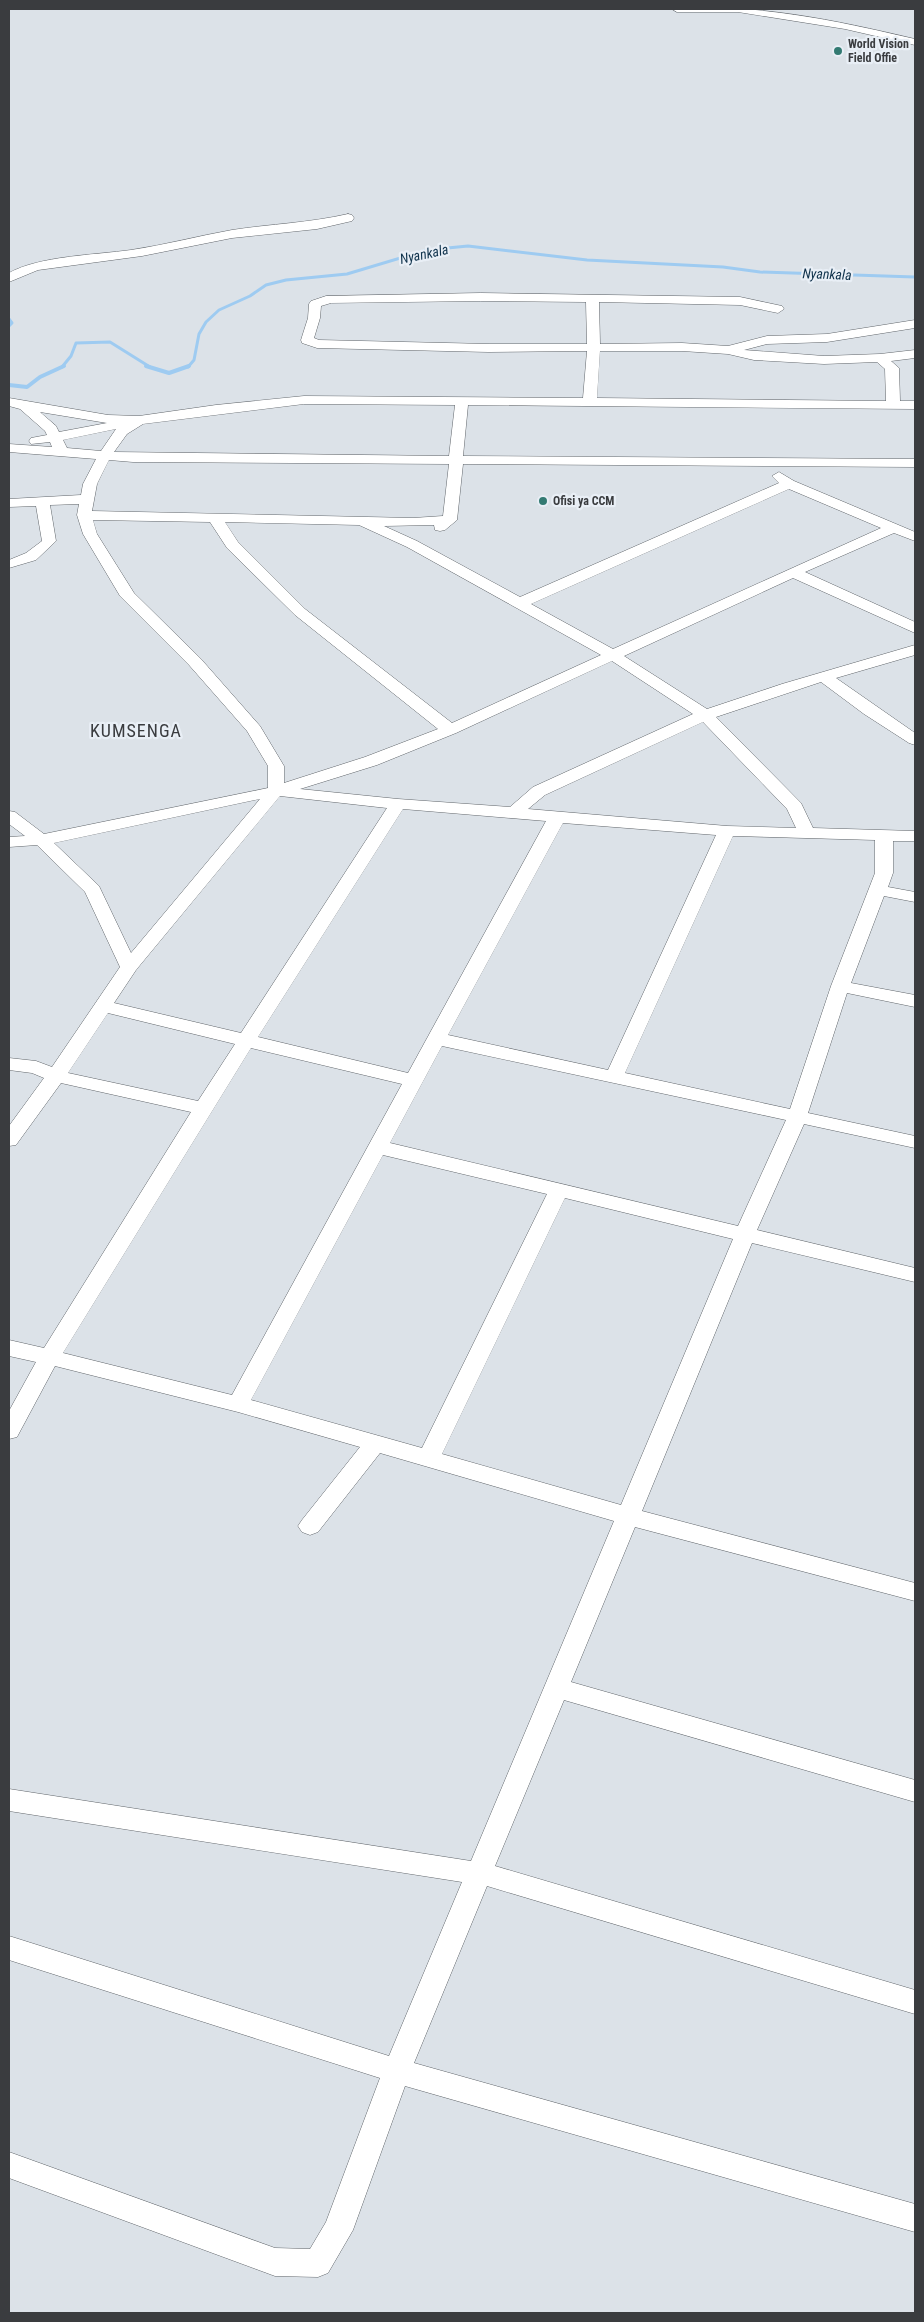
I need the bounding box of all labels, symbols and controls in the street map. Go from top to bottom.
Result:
place label: World Vision Field Offie [848,37,909,65]
marker: World Vision Field Offie [832,45,844,57]
water label: Nyankala [398,241,450,267]
water label: Nyankala [802,265,852,283]
place label: Ofisi ya CCM [553,494,614,508]
marker: Ofisi ya CCM [537,495,549,507]
district label: KUMSENGA [90,720,182,741]

